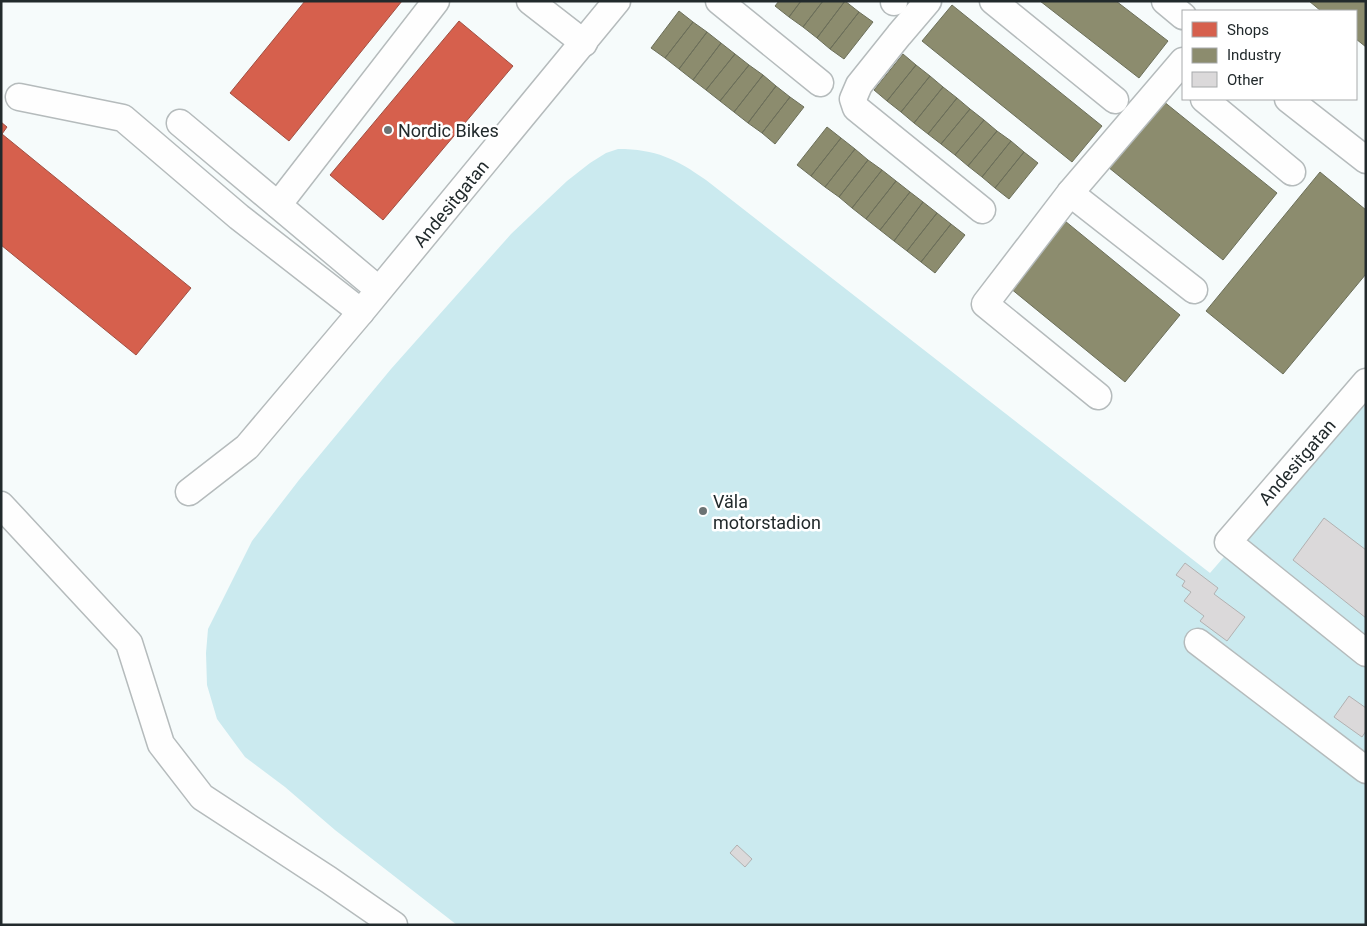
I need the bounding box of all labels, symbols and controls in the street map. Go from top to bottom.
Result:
legend [1182,10,1357,100]
text: Shops [1227,21,1269,39]
text: Industry [1227,46,1281,64]
text: Other [1227,71,1264,89]
place label: Nordic Bikes [398,120,499,141]
marker: Nordic Bikes [382,124,394,136]
street label: Andesitgatan [409,155,493,251]
street label: Andesitgatan [1254,415,1340,509]
place label: Väla motorstadion [713,491,821,533]
marker: Väla motorstadion [697,505,709,517]

